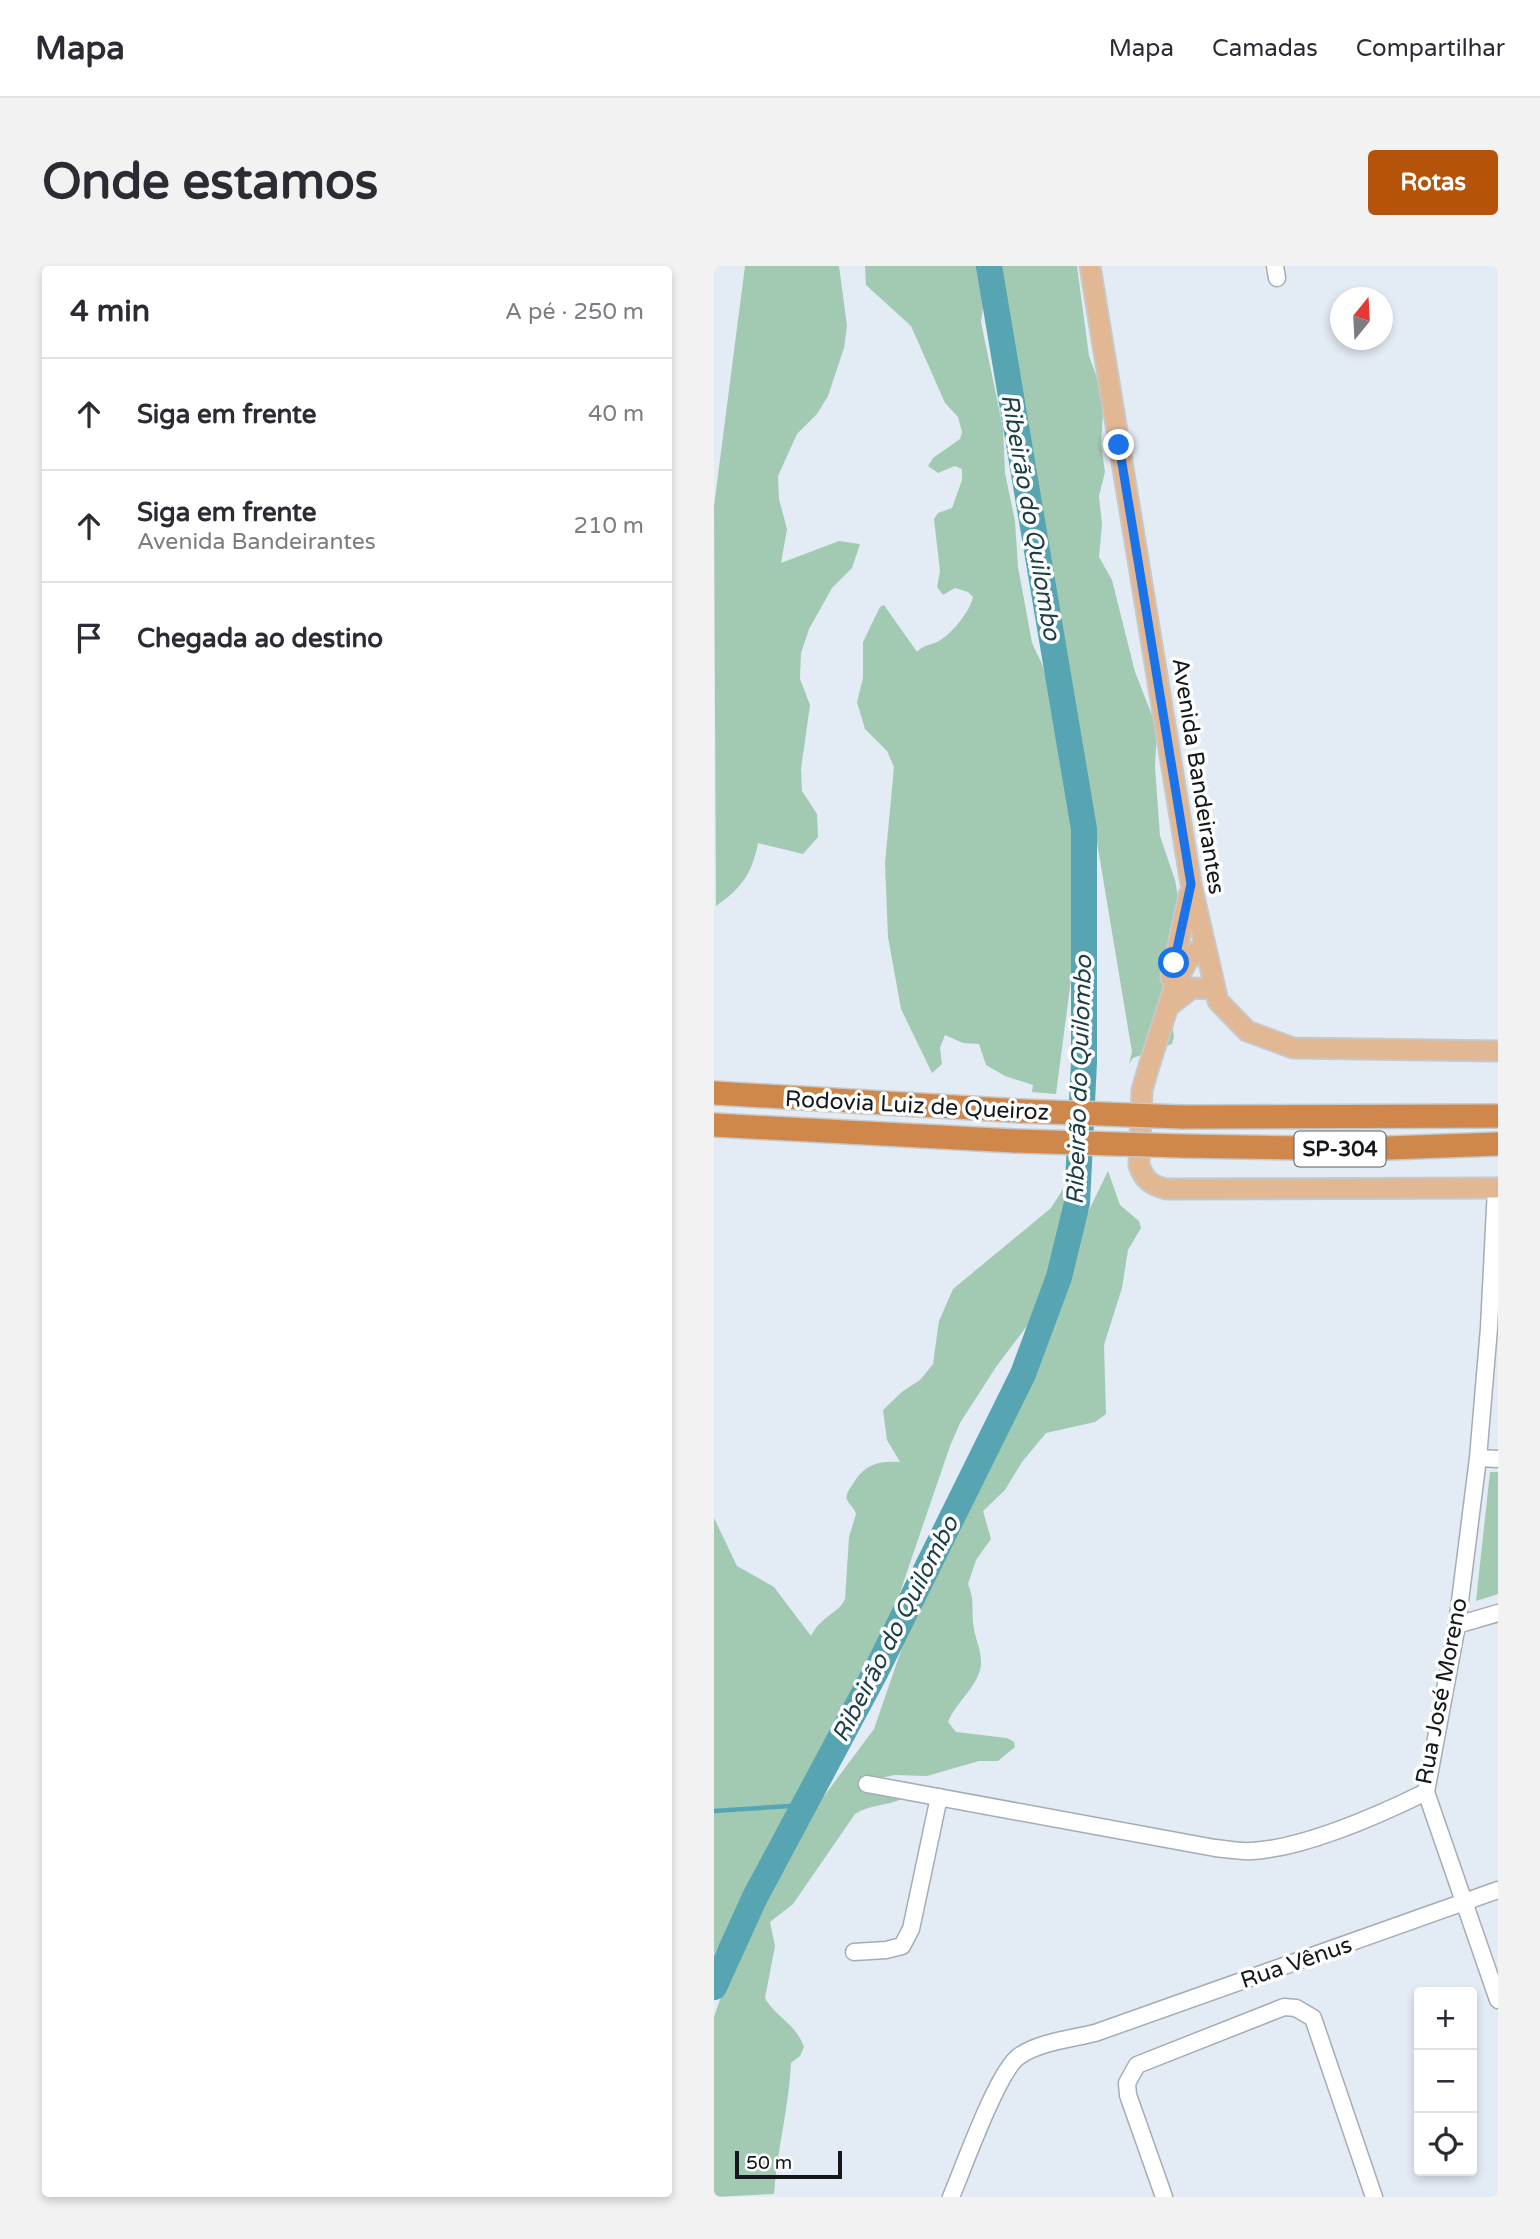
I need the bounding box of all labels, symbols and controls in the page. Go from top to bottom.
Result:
text: Mapa [35,29,125,68]
text: Mapa [1109,34,1174,63]
text: Camadas [1212,34,1318,63]
text: Compartilhar [1356,34,1505,63]
button: Rotas [1368,150,1498,215]
text: Onde estamos [42,153,378,212]
north arrow [1330,287,1393,350]
text: 4 min [70,293,150,330]
text: A pé · 250 m [505,298,644,326]
water label: Ribeirão do Quilombo [995,392,1067,644]
icon: ahead [70,395,108,433]
text: Siga em frente [137,399,317,430]
text: 40 m [588,400,644,428]
route end [1103,429,1134,460]
text: Siga em frente [137,497,317,528]
icon: ahead [70,507,108,545]
text: 210 m [574,512,644,540]
text: Avenida Bandeirantes [137,528,376,556]
icon: arrive [70,619,108,657]
text: Chegada ao destino [137,623,383,654]
street label: Avenida Bandeirantes [1166,656,1231,896]
route start [1158,947,1189,978]
water label: Ribeirão do Quilombo [1061,953,1098,1205]
street label: Rodovia Luiz de Queiroz [784,1085,1050,1127]
road number: SP-304 [1294,1132,1386,1166]
water label: Ribeirão do Quilombo [826,1510,966,1747]
street label: Rua José Moreno [1410,1596,1474,1787]
street label: Rua Vênus [1237,1931,1356,1995]
map controls [1414,1987,1477,2176]
button: + [1414,1987,1477,2050]
button: − [1414,2050,1477,2113]
button: locate [1414,2113,1477,2176]
scale bar [735,2148,842,2180]
text: 50 m [746,2152,792,2174]

